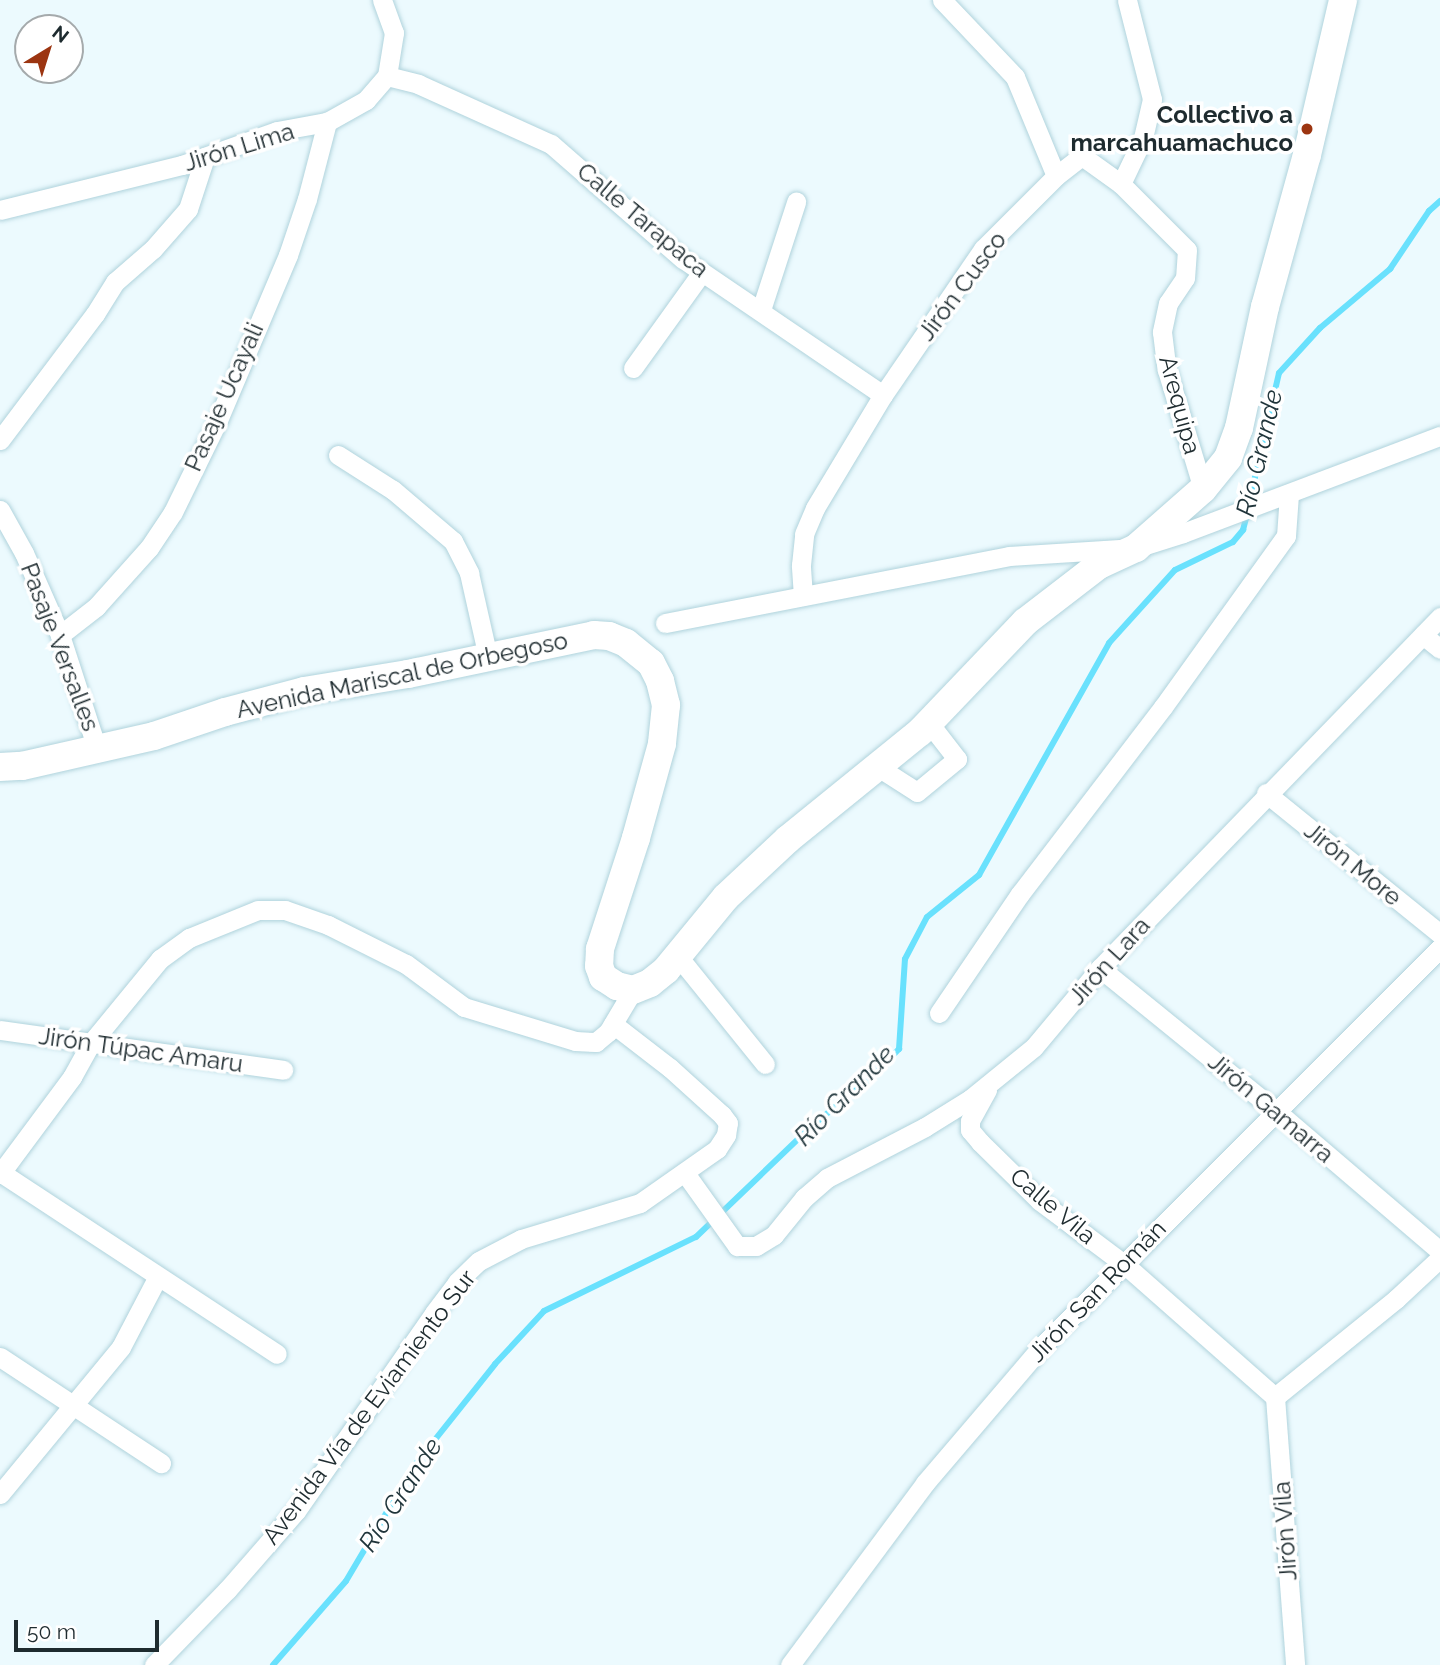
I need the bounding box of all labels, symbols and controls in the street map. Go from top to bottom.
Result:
north arrow [14,14,84,84]
text: N [48,21,73,47]
place label: Collectivo a marcahuamachuco [1070,101,1293,157]
street label: Jirón Lima [180,117,298,177]
marker: Collectivo a marcahuamachuco [1299,121,1315,137]
street label: Calle Tarapaca [571,156,715,284]
street label: Jirón Cusco [912,226,1012,346]
street label: Pasaje Ucayali [178,318,270,476]
street label: Arequipa [1153,353,1207,457]
water label: Río Grande [1230,387,1290,519]
street label: Pasaje Versalles [15,558,105,736]
street label: Avenida Mariscal de Orbegoso [233,626,571,724]
street label: Jirón More [1299,816,1407,912]
street label: Jirón Lara [1062,911,1156,1011]
street label: Jirón Túpac Amaru [36,1021,246,1079]
water label: Río Grande [788,1039,902,1153]
street label: Jirón Gamarra [1203,1047,1339,1169]
street label: Calle Vila [1004,1162,1102,1250]
street label: Jirón San Román [1022,1214,1172,1368]
street label: Avenida Vía de Eviamiento Sur [256,1264,482,1550]
water label: Río Grande [353,1432,449,1558]
street label: Jirón Vila [1267,1480,1303,1582]
scale bar [18,1606,163,1650]
text: 50 m [27,1619,76,1644]

